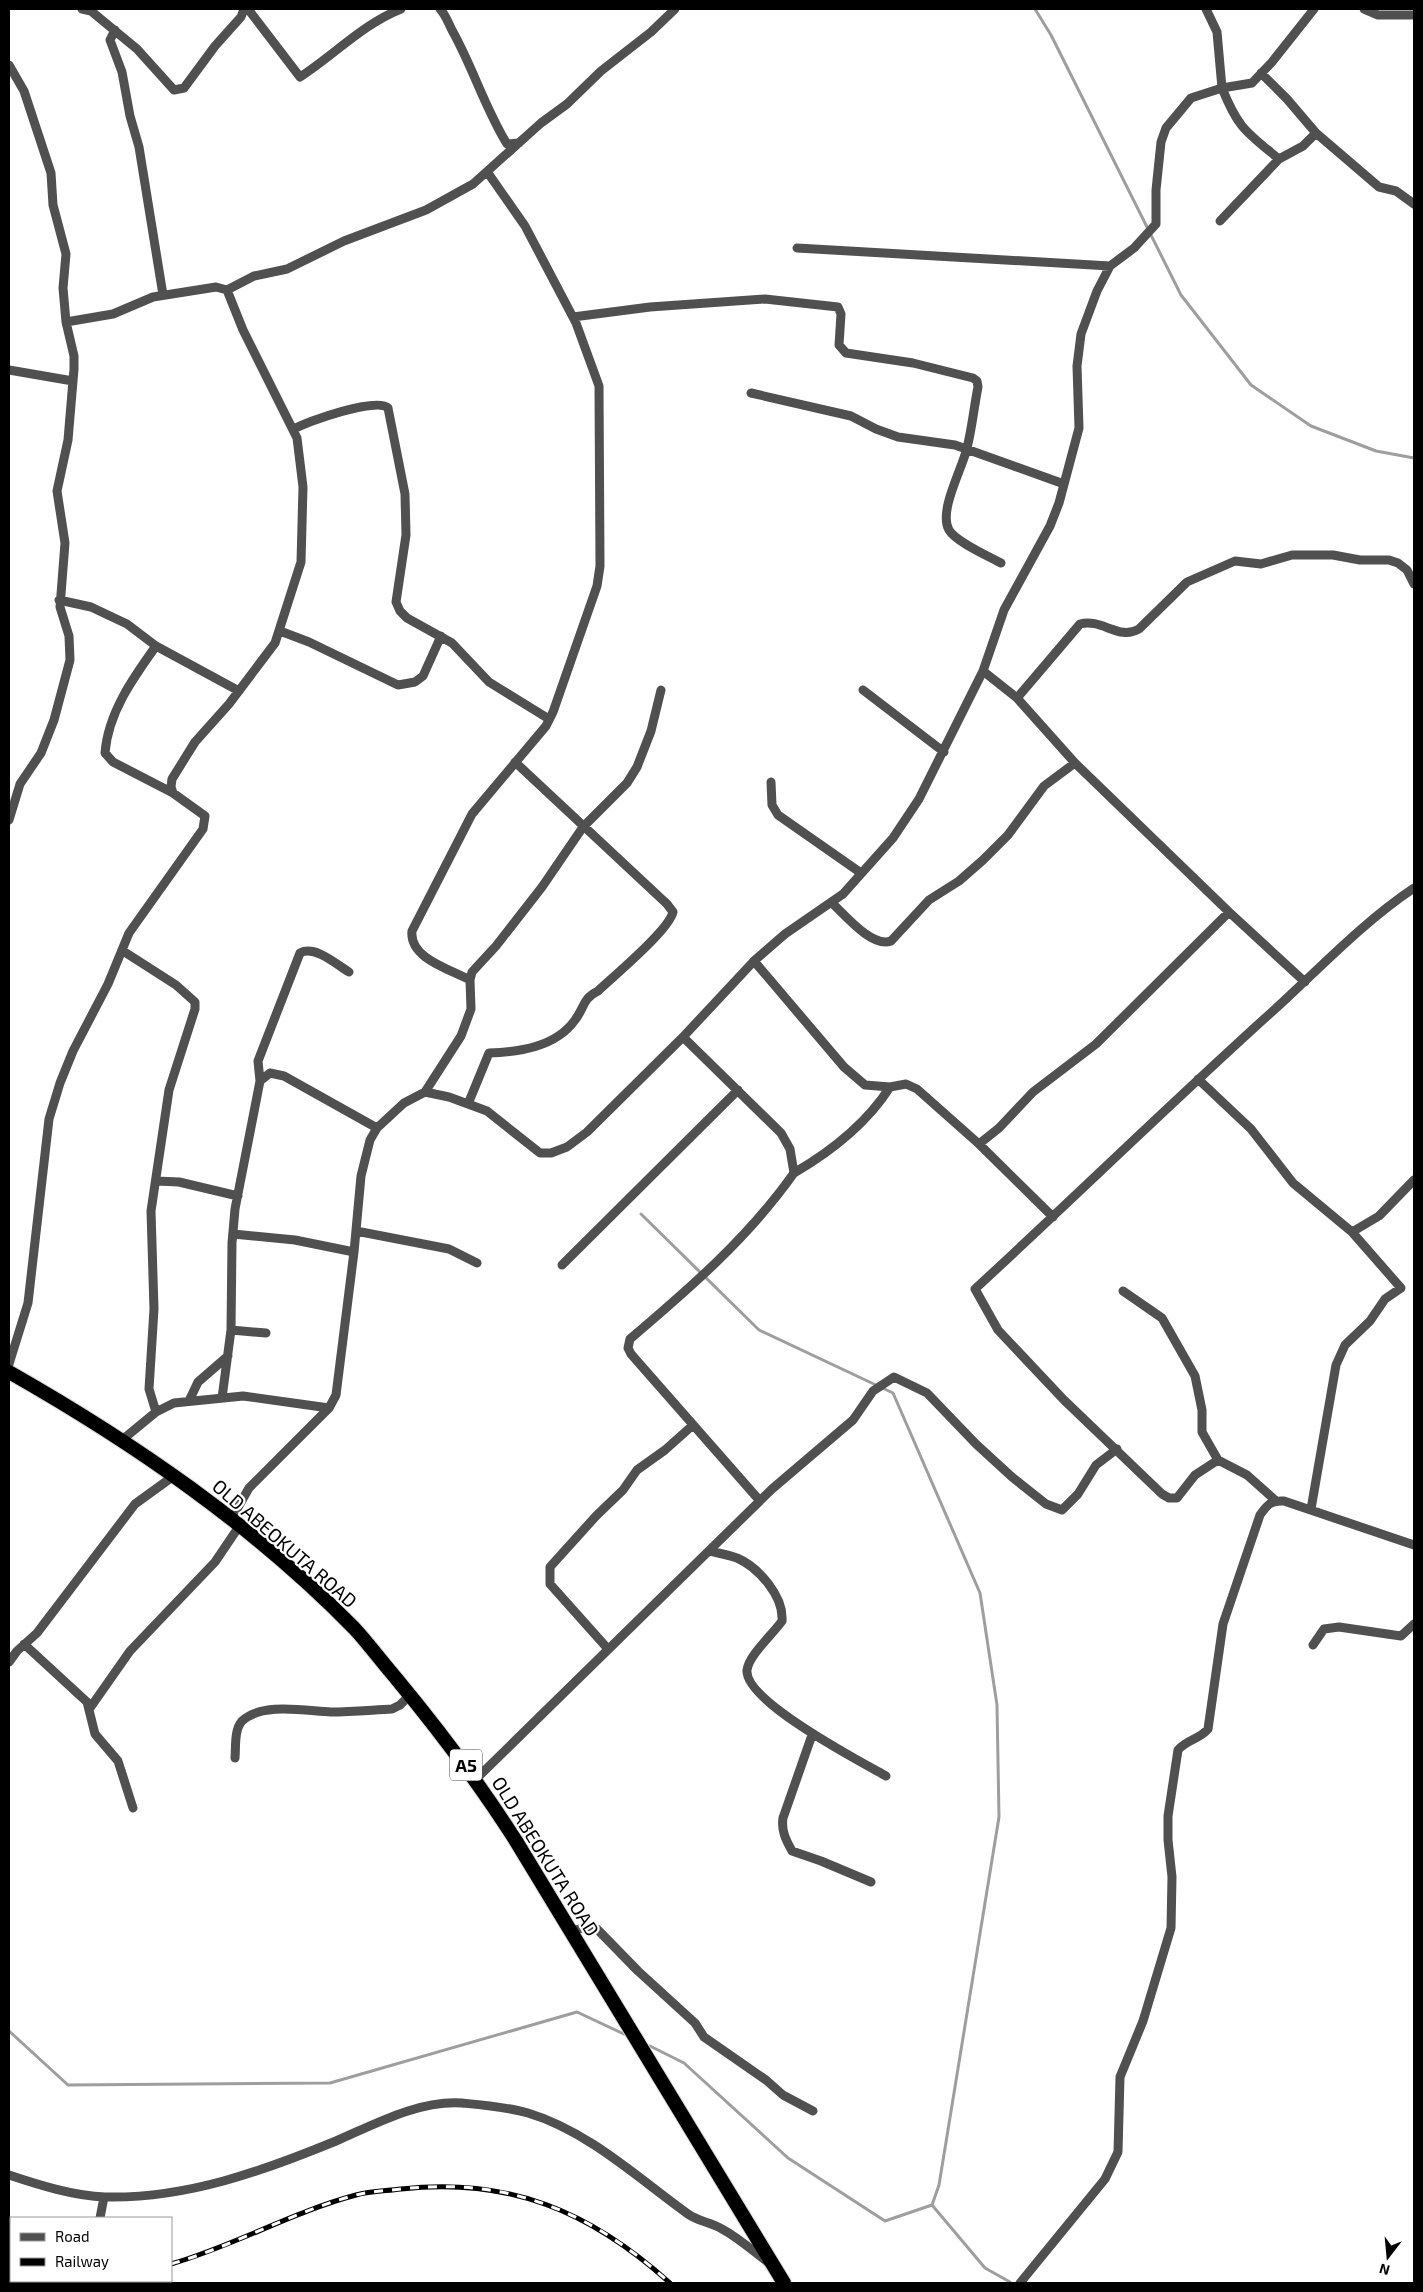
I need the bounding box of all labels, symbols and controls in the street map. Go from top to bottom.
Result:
street label: OLD ABEOKUTA ROAD [208,1474,362,1612]
road number: A5 [450,1750,482,1780]
street label: OLD ABEOKUTA ROAD [488,1772,604,1940]
legend [10,2217,172,2282]
text: Road [55,2227,90,2245]
north arrow [1363,2232,1413,2282]
text: Railway [55,2252,109,2270]
text: N [1377,2260,1391,2280]

